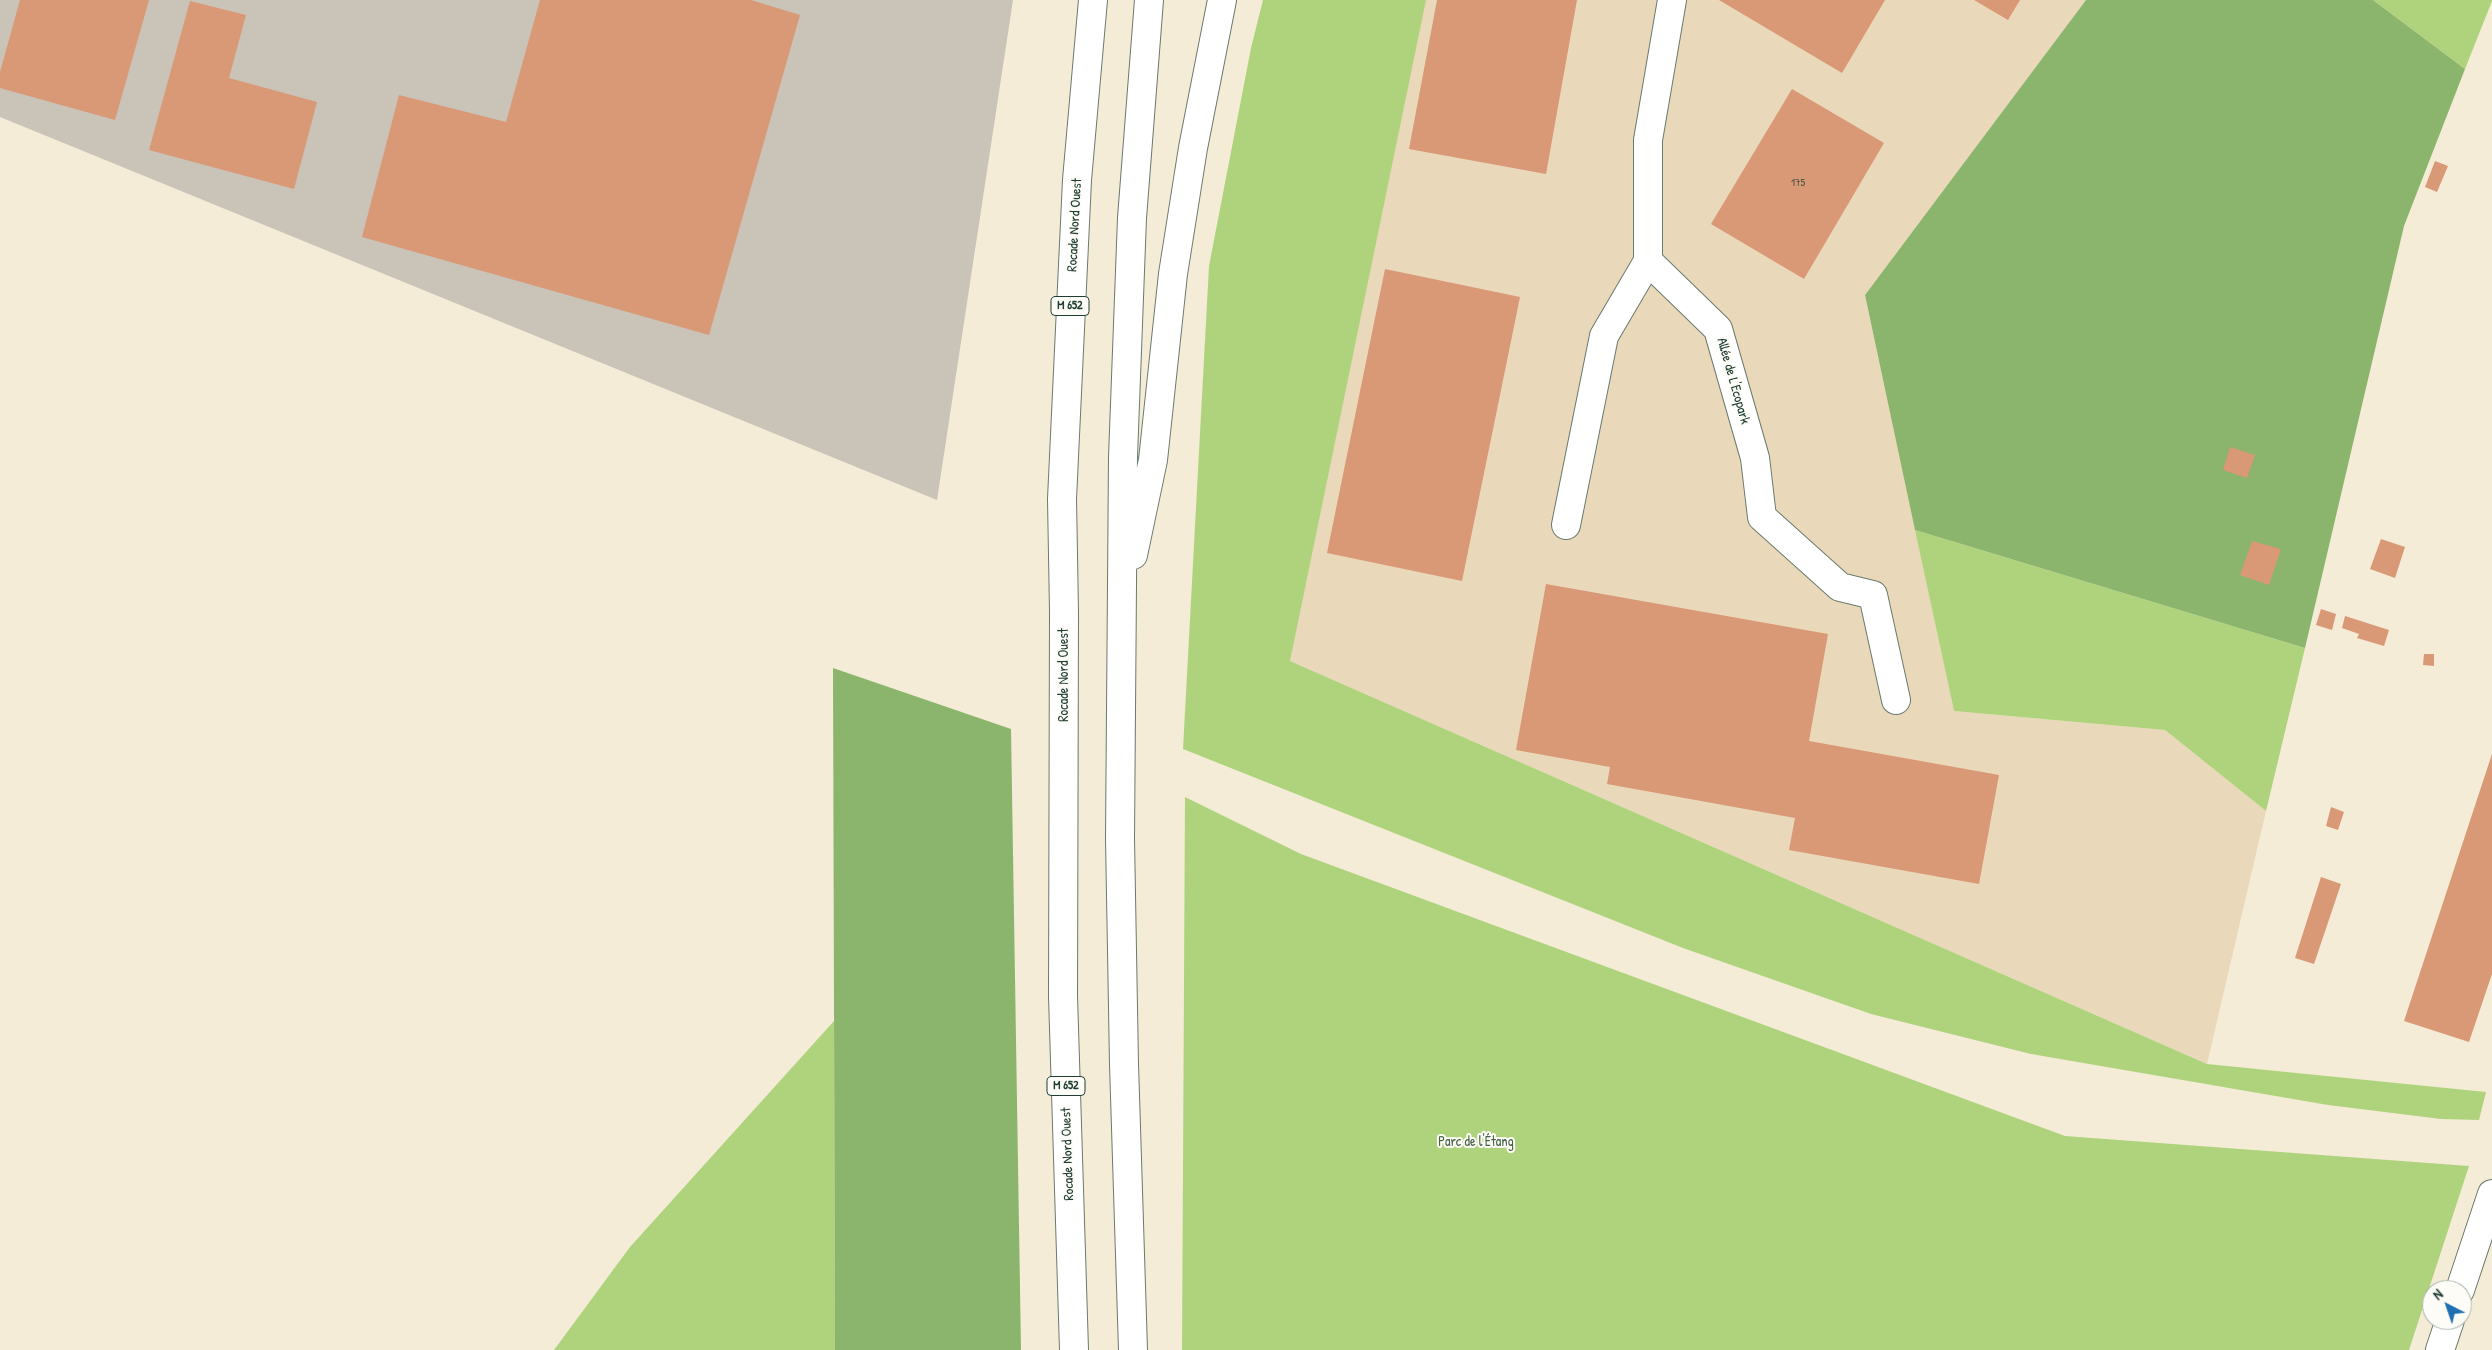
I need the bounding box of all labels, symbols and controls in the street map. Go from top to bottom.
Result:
house number: 175 [1791,176,1805,190]
street label: Rocade Nord Ouest [1064,178,1086,272]
road number: M 652 [1051,296,1089,316]
street label: Allée de L'Ecopark [1713,336,1753,426]
street label: Rocade Nord Ouest [1056,628,1072,722]
road number: M 652 [1047,1076,1085,1096]
street label: Rocade Nord Ouest [1058,1107,1078,1201]
park label: Parc de l'Étang [1438,1134,1514,1150]
north arrow [2422,1280,2472,1330]
text: N [2428,1284,2447,1304]

